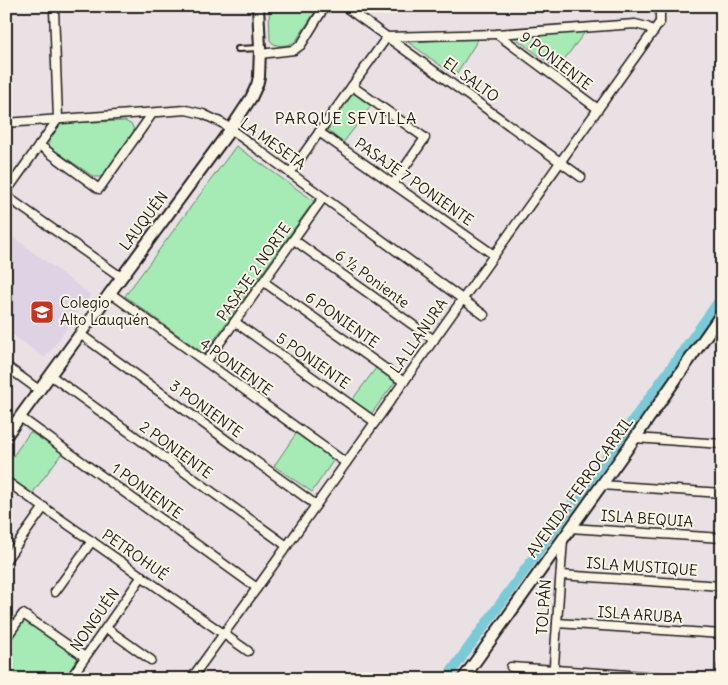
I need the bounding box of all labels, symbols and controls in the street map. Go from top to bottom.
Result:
street label: 9 PONIENTE [516,27,596,94]
street label: EL SALTO [440,53,503,106]
district label: PARQUE SEVILLA [275,108,417,128]
street label: LA MESETA [237,113,310,174]
street label: PASAJE 7 PONIENTE [351,134,477,230]
street label: LAUQUÉN [115,188,172,254]
street label: PASAJE 2 NORTE [213,219,295,325]
street label: 6 ½ Poniente [331,245,413,312]
street label: 6 PONIENTE [302,287,383,352]
place label: Colegio Alto Lauquén [60,293,149,329]
street label: LA LLANURA [386,294,452,377]
school or university icon: Colegio Alto Lauquén [29,299,55,325]
street label: 5 PONIENTE [273,328,354,393]
street label: 4 PONIENTE [196,334,277,400]
street label: 3 PONIENTE [166,376,247,442]
street label: AVENIDA FERROCARRIL [522,413,637,561]
street label: 2 PONIENTE [136,417,216,482]
street label: 1 PONIENTE [108,459,187,523]
street label: ISLA BEQUIA [600,506,694,531]
street label: PETROHUÉ [98,525,172,584]
street label: ISLA MUSTIQUE [586,553,698,580]
street label: TOLPÁN [532,578,555,635]
street label: NONGUÉN [66,585,123,655]
street label: ISLA ARUBA [597,602,684,627]

